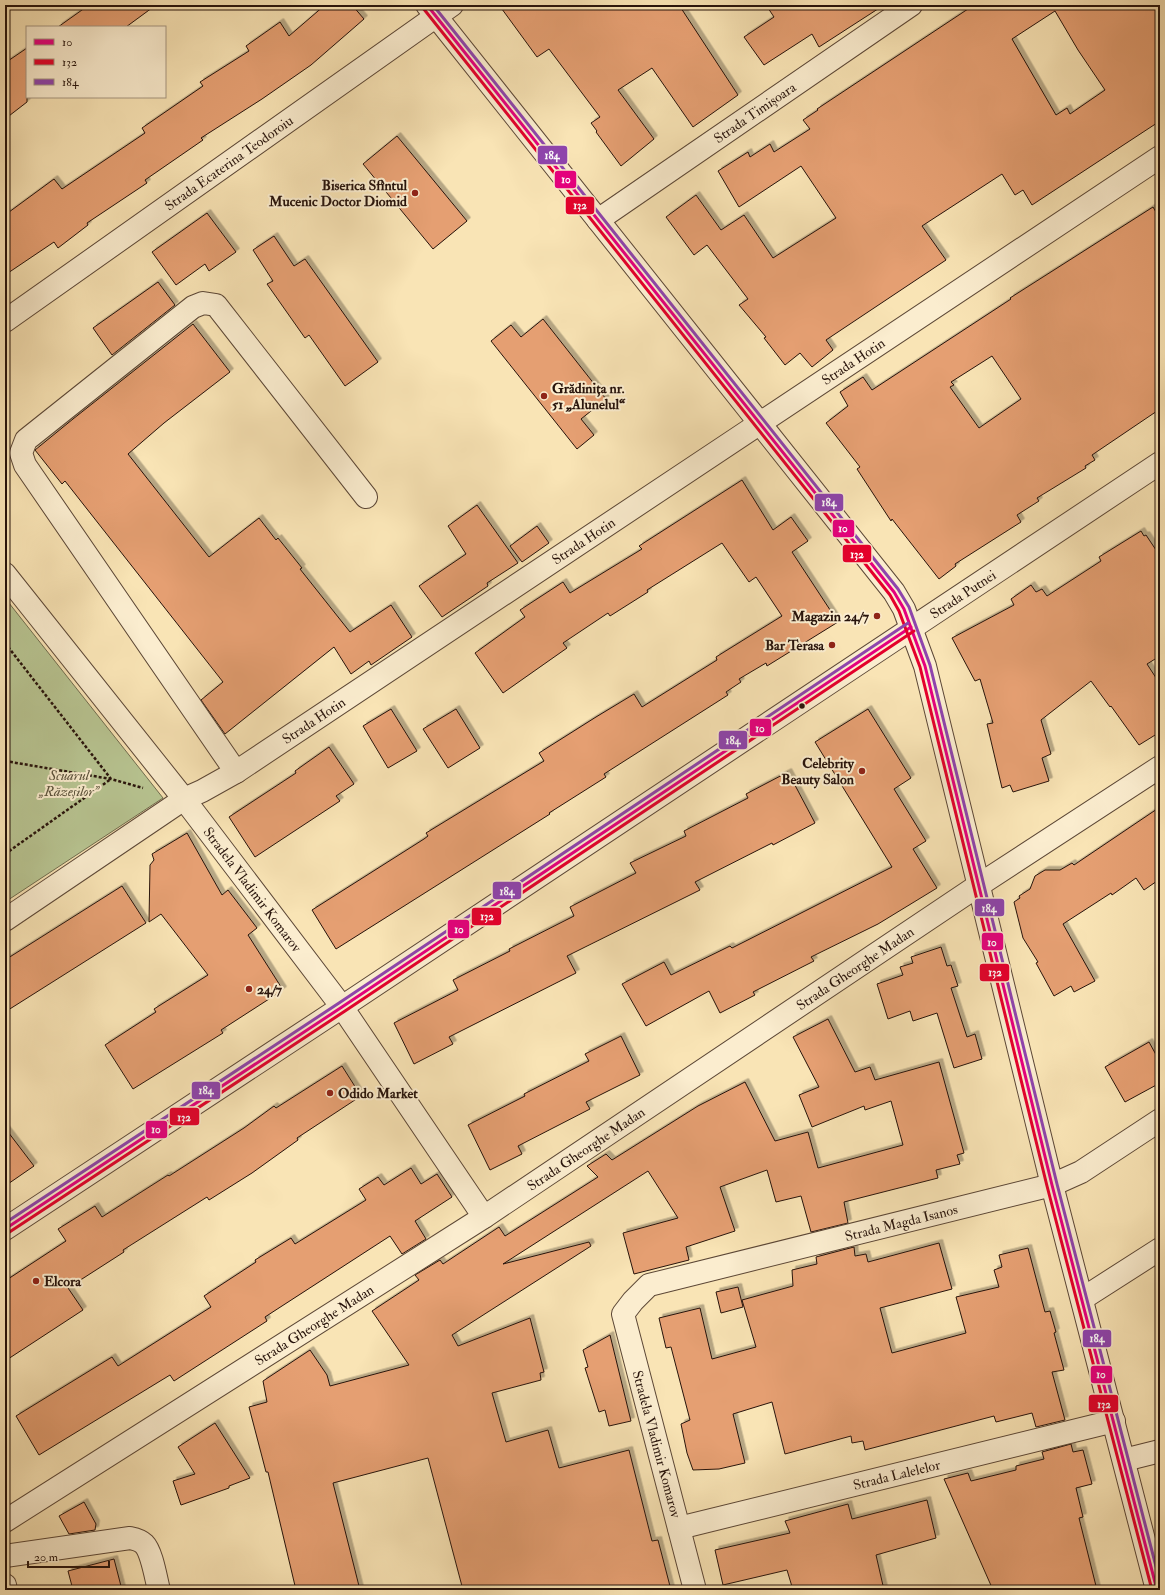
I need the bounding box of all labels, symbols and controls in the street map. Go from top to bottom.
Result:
legend [26,26,166,98]
text: 10 [62,35,72,50]
text: 132 [62,55,77,70]
text: 184 [62,75,79,90]
street label: Strada Timișoara [711,79,799,147]
street label: Strada Ecaterina Teodoroiu [161,112,297,214]
line badge: 184 [537,145,568,165]
text: 184 [544,149,561,163]
line badge: 10 [554,170,577,189]
text: 10 [561,173,571,186]
place label: Biserica Sfîntul Mucenic Doctor Diomid [268,177,407,210]
marker: Biserica Sfîntul Mucenic Doctor Diomid [410,188,420,198]
line badge: 132 [565,196,595,215]
text: 132 [573,199,587,212]
street label: Strada Hotin [818,335,888,389]
place label: Grădinița nr. 51 „Alunelul“ [552,380,626,413]
marker: Grădinița nr. 51 „Alunelul“ [539,391,549,401]
line badge: 184 [814,493,844,512]
text: 184 [821,496,838,510]
street label: Strada Hotin [549,514,619,568]
line badge: 10 [832,519,855,538]
text: 10 [838,522,848,535]
line badge: 132 [842,544,872,563]
text: 132 [850,548,864,561]
street label: Strada Putnei [927,566,999,623]
place label: Magazin 24/7 [790,608,870,626]
marker: Magazin 24/7 [872,611,882,621]
place label: Bar Terasa [765,637,825,654]
marker: Bar Terasa [827,640,837,650]
street label: Strada Hotin [279,694,349,748]
unlabelled marker [797,701,807,711]
line badge: 10 [749,718,772,737]
text: 10 [755,722,765,735]
line badge: 184 [718,730,748,750]
text: 184 [725,734,742,748]
place label: Celebrity Beauty Salon [781,755,855,789]
marker: Celebrity Beauty Salon [857,766,867,776]
park label: Scuarul „Răzeșilor” [38,767,101,800]
street label: Stradela Vladimir Komarov [199,824,306,956]
line badge: 184 [492,881,522,900]
text: 184 [499,885,516,899]
line badge: 184 [974,898,1005,917]
text: 184 [981,902,998,916]
line badge: 132 [471,907,502,926]
text: 132 [480,910,494,923]
line badge: 10 [447,919,470,939]
text: 10 [454,923,464,936]
street label: Strada Gheorghe Madan [793,923,917,1014]
line badge: 10 [981,932,1004,951]
text: 10 [987,936,997,949]
line badge: 132 [979,963,1010,982]
text: 132 [988,966,1002,979]
place label: 24/7 [257,981,283,998]
marker: 24/7 [244,984,254,994]
line badge: 184 [191,1081,221,1100]
text: 184 [198,1084,215,1098]
place label: Odido Market [338,1085,418,1102]
marker: Odido Market [325,1088,335,1098]
street label: Strada Gheorghe Madan [524,1104,648,1195]
line badge: 132 [169,1107,200,1126]
text: 132 [177,1111,191,1124]
line badge: 10 [145,1120,168,1139]
text: 10 [151,1123,161,1136]
street label: Strada Magda Isanos [843,1201,960,1245]
place label: Elcora [44,1273,82,1290]
marker: Elcora [31,1276,41,1286]
street label: Strada Gheorghe Madan [251,1281,377,1369]
line badge: 184 [1082,1329,1112,1348]
text: 184 [1089,1332,1106,1346]
line badge: 10 [1090,1365,1113,1384]
text: 10 [1096,1368,1106,1381]
street label: Stradela Vladimir Komarov [629,1369,685,1521]
line badge: 132 [1088,1394,1119,1413]
text: 132 [1097,1398,1111,1411]
street label: Strada Lalelelor [851,1456,943,1494]
scale bar [28,1543,109,1569]
text: 20 m [34,1550,59,1565]

